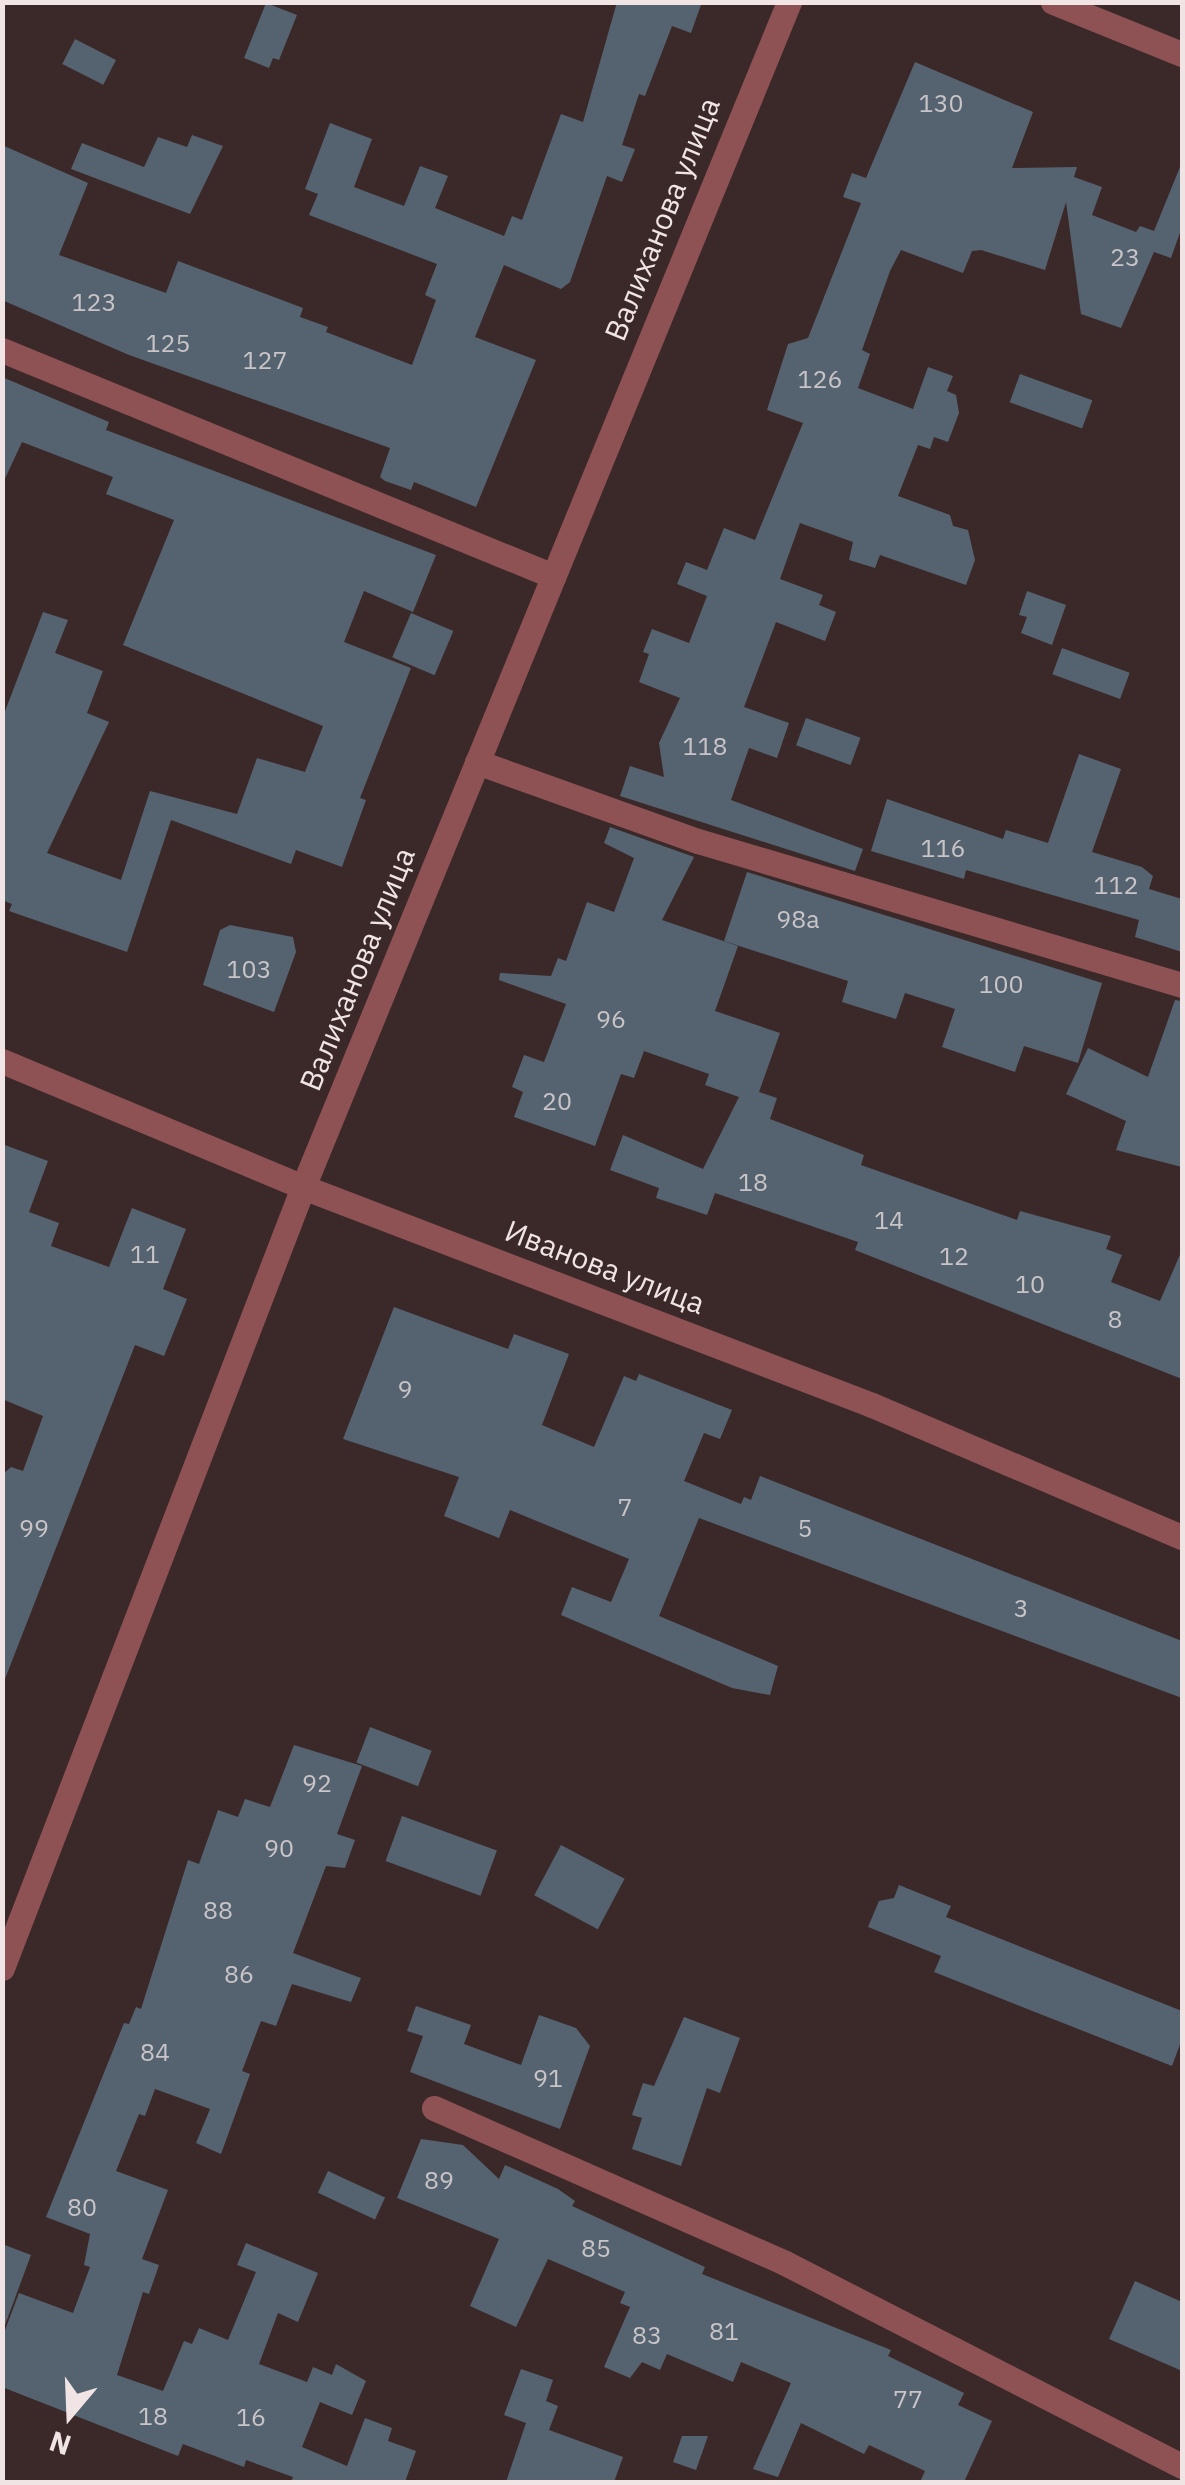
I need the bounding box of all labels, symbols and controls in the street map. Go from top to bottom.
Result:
house number: 130 [919,88,963,118]
street label: Валиханова улица [597,92,727,346]
house number: 23 [1110,242,1140,272]
house number: 123 [72,287,116,317]
house number: 125 [146,328,190,358]
house number: 127 [243,345,287,375]
house number: 126 [798,364,842,394]
house number: 118 [683,731,727,761]
house number: 116 [921,833,965,863]
street label: Валиханова улица [292,842,422,1096]
house number: 112 [1094,870,1138,900]
house number: 98а [776,904,820,934]
house number: 103 [227,954,271,984]
house number: 100 [979,969,1023,999]
house number: 96 [596,1004,626,1034]
house number: 20 [542,1086,572,1116]
house number: 18 [738,1167,768,1197]
house number: 14 [874,1205,904,1235]
street label: Иванова улица [500,1212,710,1322]
house number: 11 [130,1239,160,1269]
house number: 12 [939,1241,969,1271]
house number: 10 [1015,1269,1045,1299]
house number: 8 [1108,1304,1122,1334]
house number: 9 [398,1374,412,1404]
house number: 7 [618,1492,632,1522]
house number: 99 [19,1513,49,1543]
house number: 5 [798,1513,812,1543]
house number: 3 [1014,1593,1028,1623]
house number: 92 [302,1768,332,1798]
house number: 90 [264,1833,294,1863]
house number: 88 [203,1895,233,1925]
house number: 86 [224,1959,254,1989]
house number: 84 [140,2037,170,2067]
house number: 91 [533,2063,563,2093]
house number: 89 [424,2165,454,2195]
house number: 80 [67,2192,97,2222]
house number: 85 [581,2233,611,2263]
house number: 81 [709,2316,739,2346]
house number: 83 [632,2320,662,2350]
north arrow [20,2365,120,2465]
house number: 77 [893,2384,923,2414]
house number: 18 [138,2401,168,2431]
house number: 16 [236,2402,266,2432]
text: N [44,2423,76,2465]

